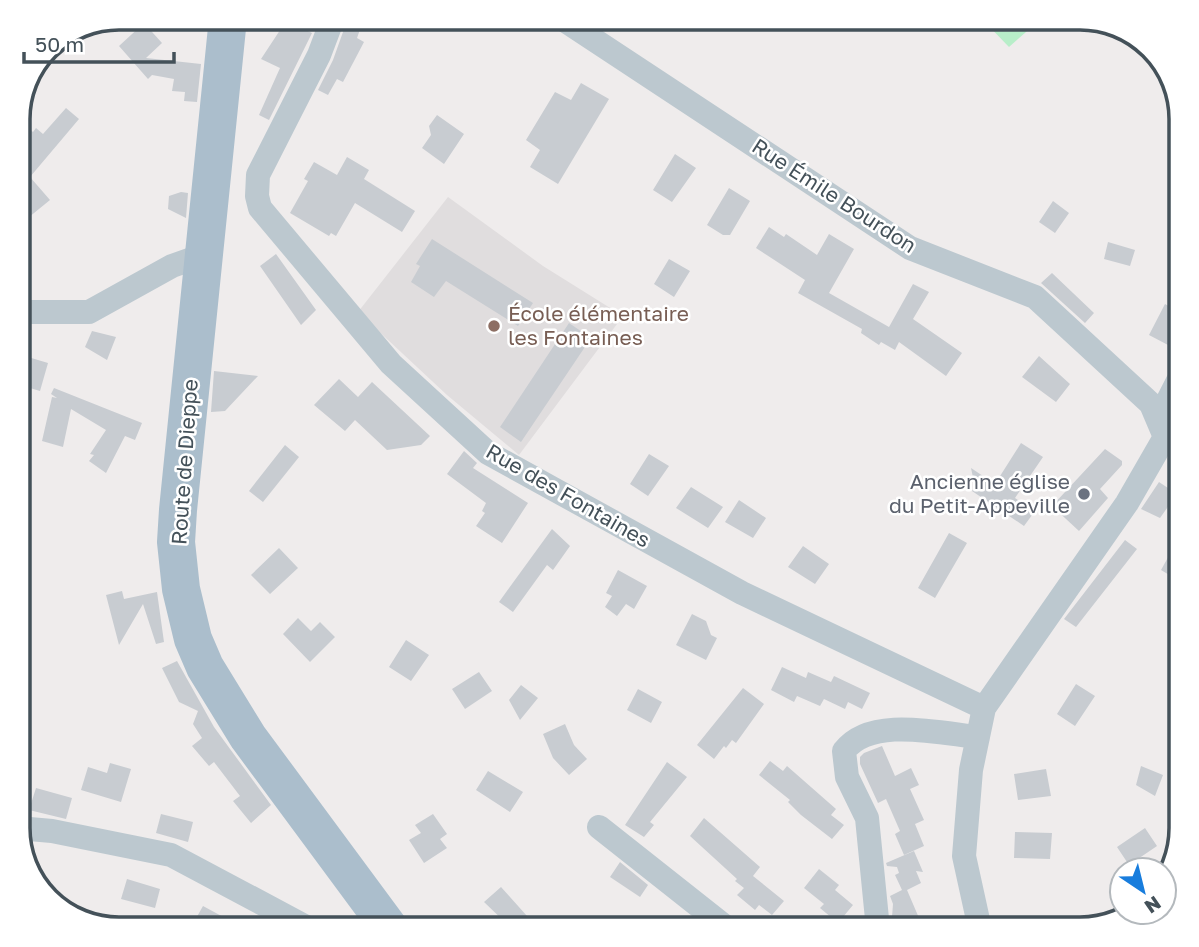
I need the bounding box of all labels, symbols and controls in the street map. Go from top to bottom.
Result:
scale bar [24,21,175,65]
text: 50 m [35,31,84,57]
street label: Rue Émile Bourdon [747,132,922,258]
place label: École élémentaire les Fontaines [508,300,689,350]
marker: École élémentaire les Fontaines [486,318,502,334]
street label: Route de Dieppe [165,378,203,546]
street label: Rue des Fontaines [482,438,655,553]
place label: Ancienne église du Petit-Appeville [889,468,1070,518]
marker: Ancienne église du Petit-Appeville [1076,486,1092,502]
north arrow [1108,856,1178,926]
text: N [1141,892,1166,919]

